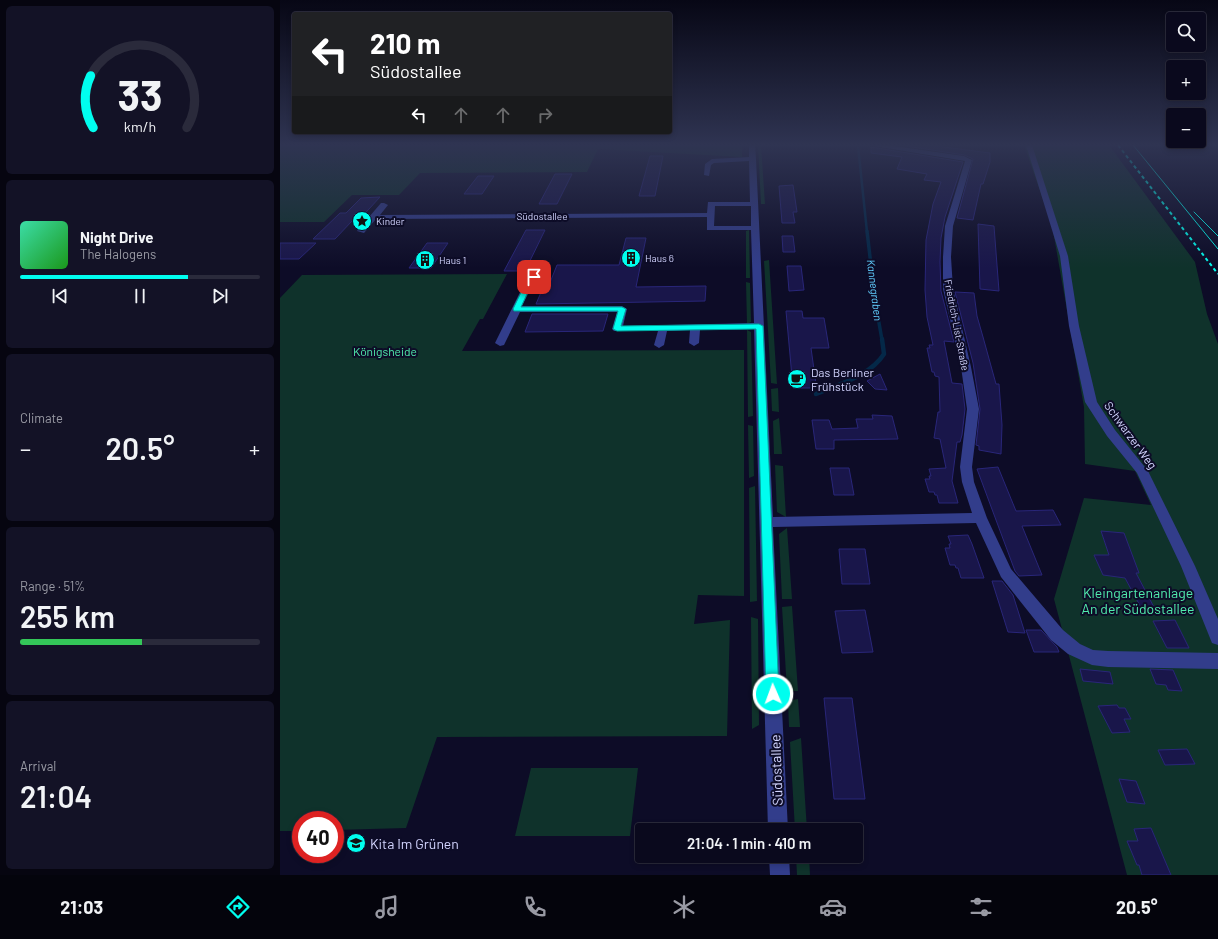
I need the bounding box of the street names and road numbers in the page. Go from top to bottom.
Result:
street label: Südostallee [517,210,567,222]
street label: Friedrich-List-Straße [942,278,972,372]
street label: Schwarzer Weg [1102,399,1160,471]
street label: Südostallee [766,734,786,806]

